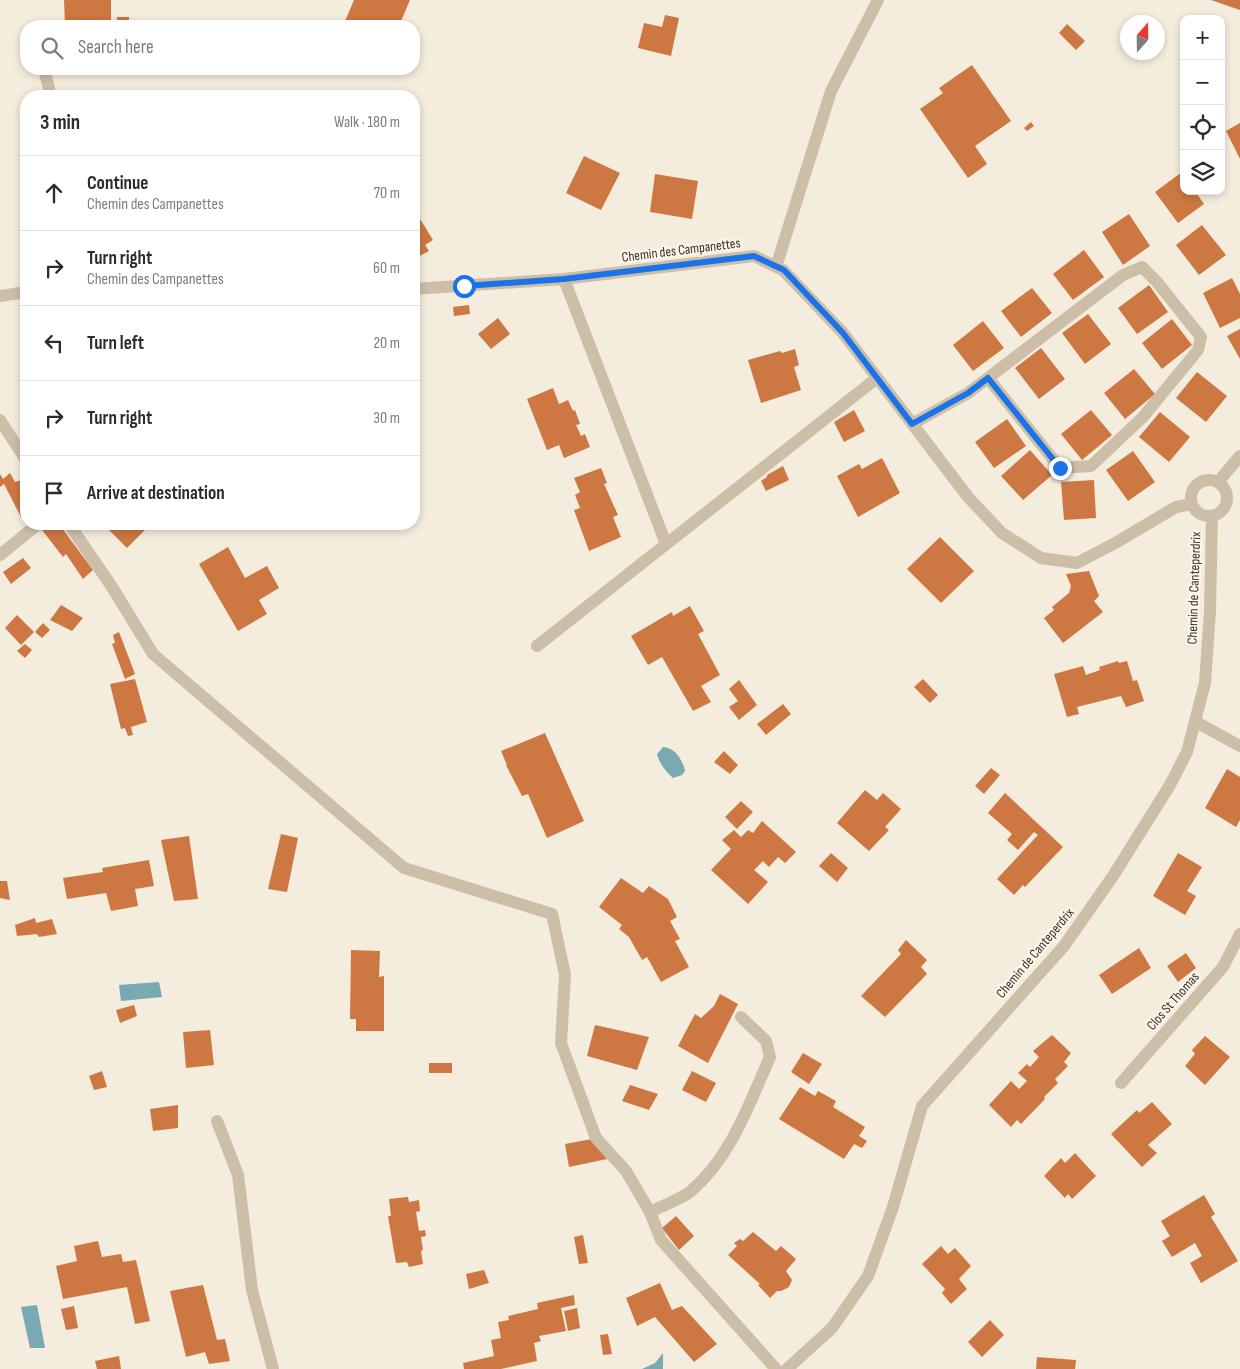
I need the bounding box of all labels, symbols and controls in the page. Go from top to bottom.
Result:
north arrow [1120,15,1165,60]
map controls [1180,15,1225,195]
button: + [1180,15,1225,60]
search box [20,20,420,75]
icon: search [38,34,66,62]
text: Search here [78,36,154,59]
button: − [1180,60,1225,105]
button: locate [1180,105,1225,150]
text: 3 min [40,110,80,135]
text: Walk · 180 m [334,113,400,132]
button: layers [1180,150,1225,195]
text: Continue [87,172,148,195]
icon: ahead [40,179,68,207]
text: 70 m [374,184,400,203]
text: Chemin des Campanettes [87,195,224,214]
street label: Chemin des Campanettes [621,234,741,266]
text: Turn right [87,247,152,270]
icon: right [40,254,68,282]
text: 60 m [373,259,400,278]
text: Chemin des Campanettes [87,270,224,289]
route start [453,275,476,298]
icon: left [40,329,68,357]
text: Turn left [87,332,144,355]
text: 20 m [373,334,400,353]
icon: right [40,404,68,432]
text: Turn right [87,407,152,430]
text: 30 m [373,409,400,428]
route end [1049,457,1072,480]
icon: arrive [40,479,68,507]
text: Arrive at destination [87,482,225,505]
street label: Chemin de Canteperdrix [1184,531,1204,645]
street label: Chemin de Canteperdrix [992,904,1078,1002]
street label: Clos St Thomas [1143,968,1203,1034]

